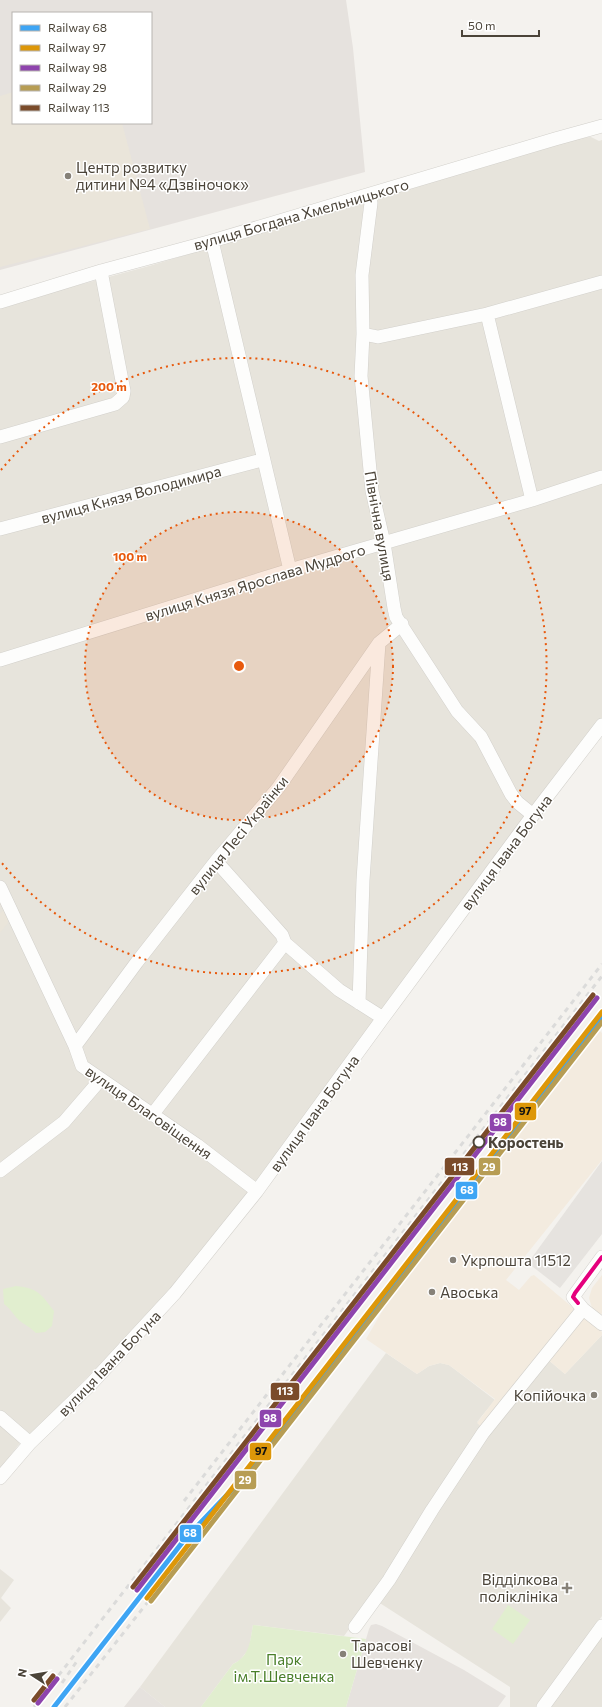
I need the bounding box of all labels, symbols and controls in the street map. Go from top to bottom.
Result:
legend [12,12,152,124]
scale bar [462,12,539,38]
text: 50 m [468,18,496,32]
text: Railway 68 [48,20,107,34]
text: Railway 97 [48,40,106,54]
text: Railway 98 [48,60,107,74]
text: Railway 29 [48,80,106,94]
text: Railway 113 [48,100,110,114]
place label: Центр розвитку дитини №4 «Дзвіночок» [76,158,249,193]
marker: Центр розвитку дитини №4 «Дзвіночок» [63,171,73,181]
street label: вулиця Богдана Хмельницького [191,175,411,253]
text: 200 m [91,379,127,393]
street label: вулиця Князя Володимира [39,461,223,527]
street label: Північна вулиця [361,469,399,583]
street label: вулиця Князя Ярослава Мудрого [143,540,368,624]
text: 100 m [113,549,147,563]
centre of rings [232,659,246,673]
street label: вулиця Лесі Українки [184,772,292,898]
street label: вулиця Івана Богуна [457,791,555,913]
street label: вулиця Івана Богуна [266,1051,362,1175]
street label: вулиця Благовіщення [82,1061,216,1163]
line badge: 97 [514,1102,537,1121]
text: 97 [519,1104,531,1117]
line badge: 98 [489,1113,512,1132]
text: 98 [493,1115,507,1128]
place label: Коростень [488,1133,564,1151]
marker: Коростень [472,1135,486,1149]
line badge: 113 [444,1157,475,1176]
line badge: 29 [478,1157,501,1176]
text: 113 [452,1160,468,1173]
text: 29 [483,1160,496,1173]
line badge: 68 [455,1181,478,1200]
text: 68 [460,1183,474,1196]
place label: Укрпошта 11512 [461,1251,571,1269]
marker: Укрпошта 11512 [448,1255,458,1265]
place label: Авоська [440,1283,498,1301]
marker: Авоська [427,1287,437,1297]
street label: вулиця Івана Богуна [54,1306,164,1420]
line badge: 113 [270,1382,300,1401]
text: 113 [277,1384,293,1397]
place label: Копійочка [514,1386,586,1404]
marker: Копійочка [589,1390,599,1400]
line badge: 98 [259,1409,282,1428]
text: 98 [263,1411,277,1424]
line badge: 97 [249,1442,272,1461]
text: 97 [255,1444,267,1457]
line badge: 29 [234,1470,257,1490]
text: 29 [239,1473,252,1486]
line badge: 68 [179,1524,202,1543]
text: 68 [183,1526,197,1539]
place label: Відділкова поліклініка [479,1570,558,1605]
marker: Відділкова поліклініка [561,1582,573,1594]
place label: Тарасові Шевченку [351,1636,423,1671]
marker: Тарасові Шевченку [338,1649,348,1659]
park label: Парк ім.Т.Шевченка [234,1650,334,1685]
north arrow [12,1655,52,1695]
text: N [15,1667,29,1678]

